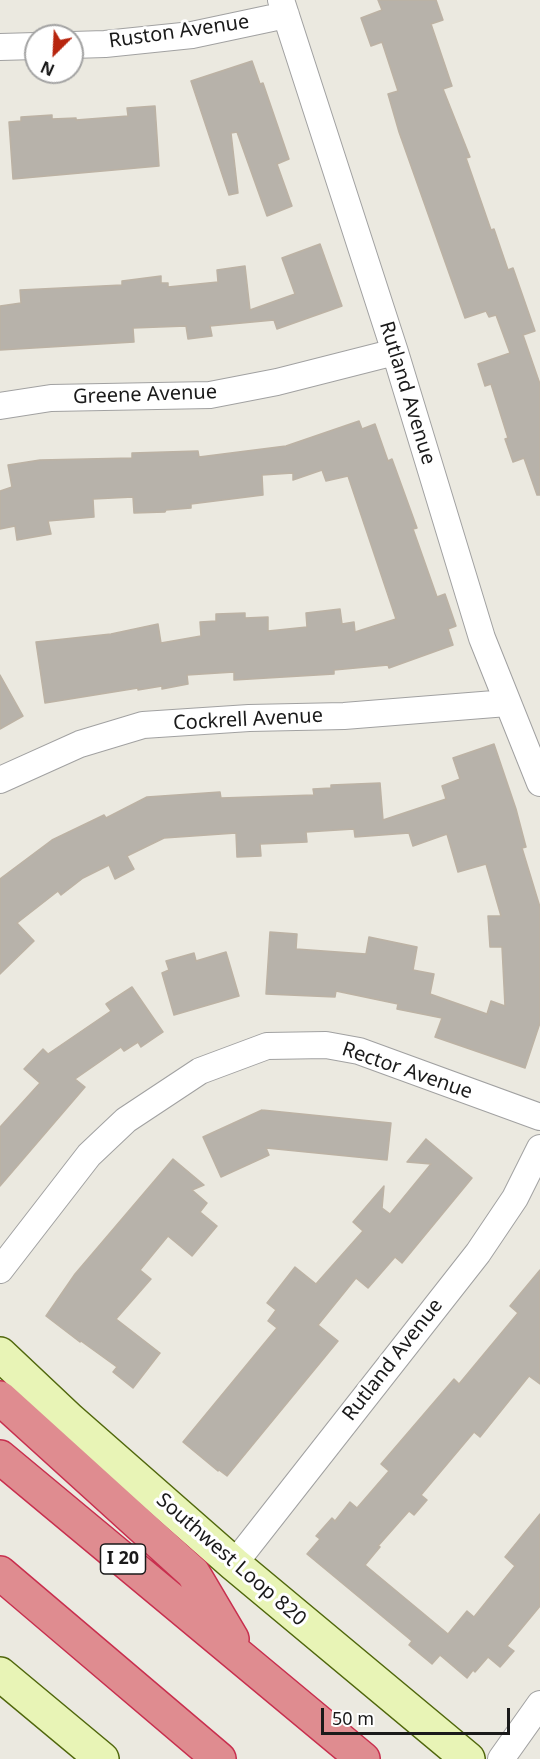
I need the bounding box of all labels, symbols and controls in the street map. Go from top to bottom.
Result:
street label: Ruston Avenue [107,10,251,54]
north arrow [24,24,84,84]
text: N [37,56,58,81]
street label: Rutland Avenue [374,318,440,468]
street label: Greene Avenue [73,380,217,410]
street label: Cockrell Avenue [173,704,323,736]
street label: Rector Avenue [339,1037,475,1105]
street label: Rutland Avenue [338,1294,448,1426]
street label: Southwest Loop 820 [151,1488,311,1632]
road number: I 20 [100,1544,146,1574]
scale bar [324,1696,513,1734]
text: 50 m [332,1706,374,1730]

